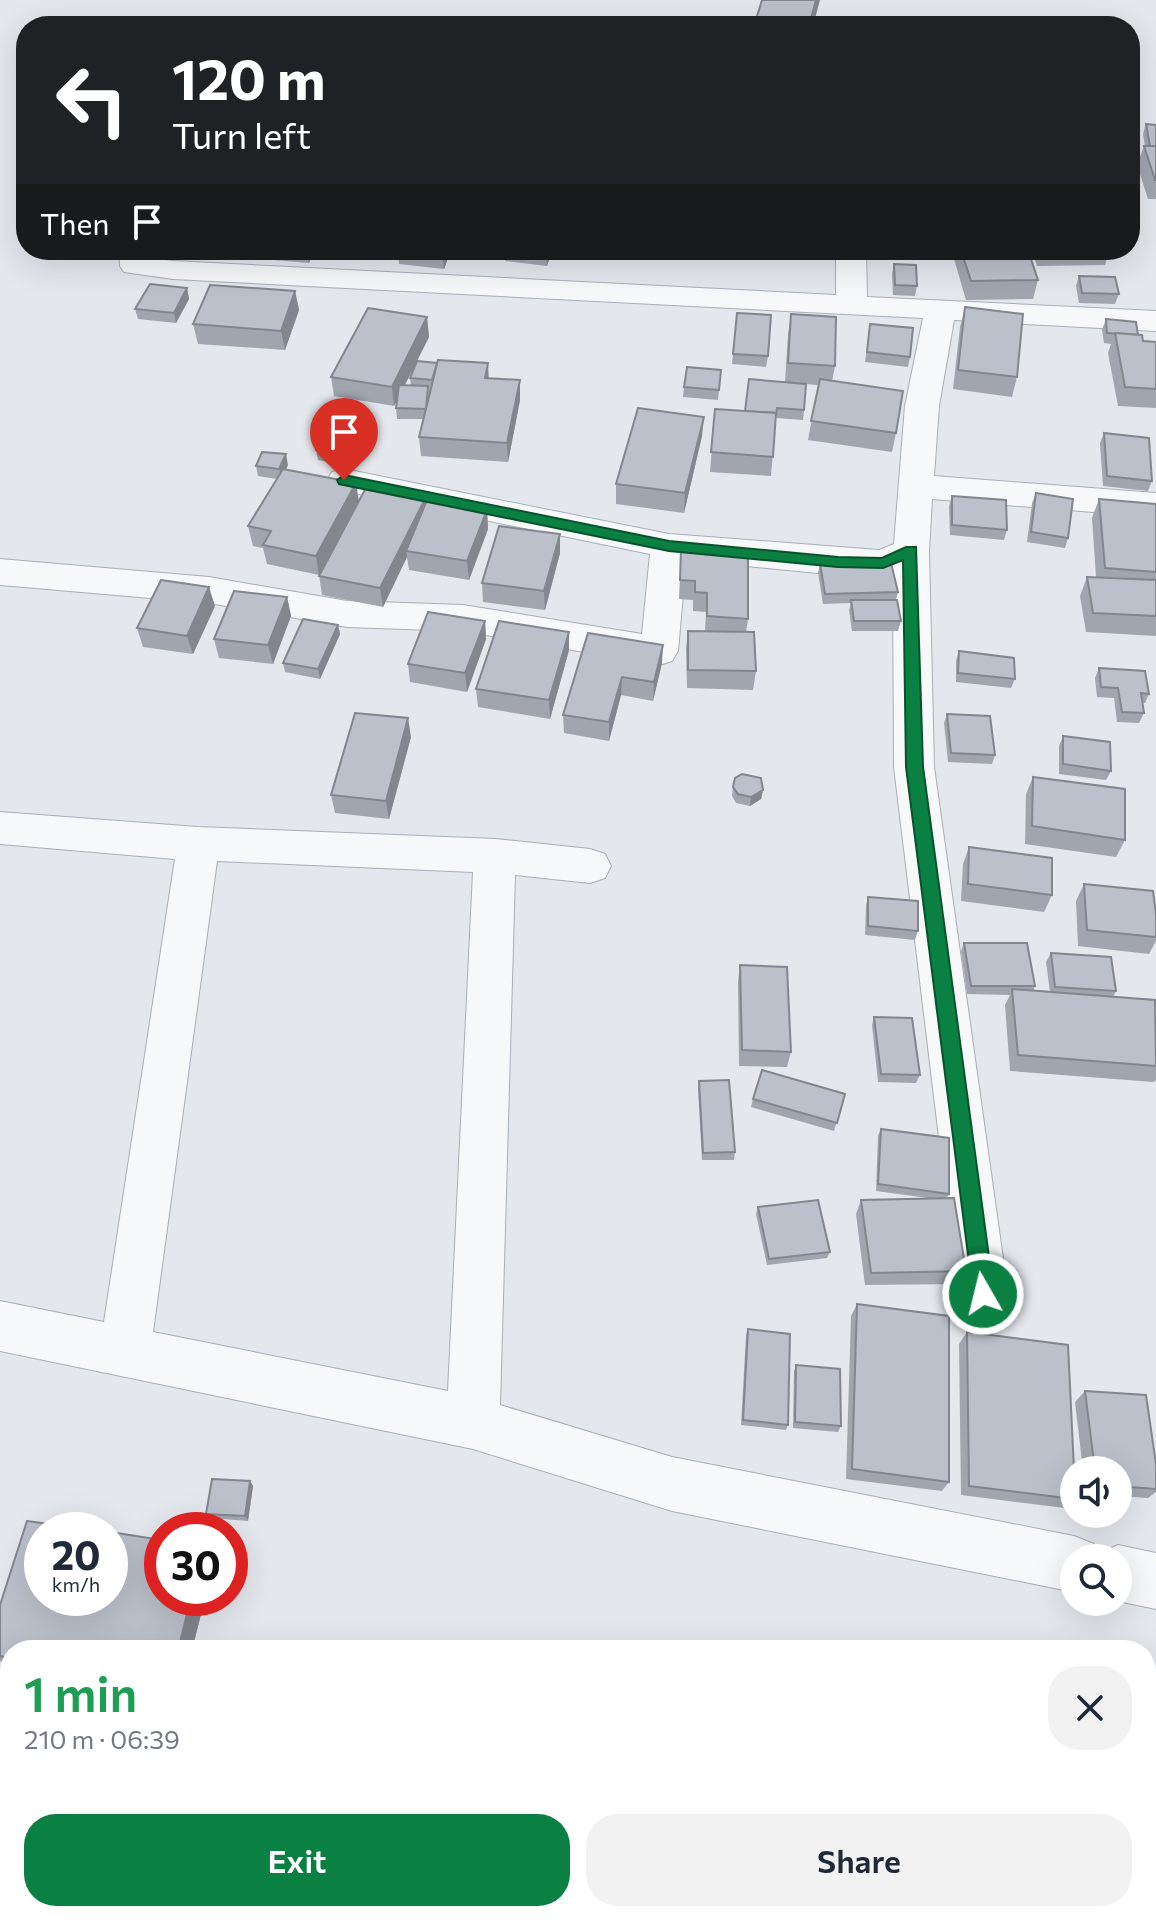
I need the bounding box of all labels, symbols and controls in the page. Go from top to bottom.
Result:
text: 120 m [172,43,326,112]
icon: left [40,48,144,152]
text: Turn left [172,112,311,156]
icon: arrive [125,200,169,244]
text: Then [40,204,109,241]
pin [310,398,378,480]
icon: arrive [322,410,366,454]
position arrow [941,1252,1025,1336]
map controls [1060,1456,1132,1616]
button: sound [1060,1456,1132,1528]
speed limit sign: 30 [144,1512,248,1616]
text: 20 [51,1529,101,1578]
button: search [1060,1544,1132,1616]
text: km/h [52,1572,100,1596]
text: 1 min [24,1663,137,1722]
button: close [1048,1666,1132,1750]
text: 210 m · 06:39 [24,1723,180,1754]
button: Exit [24,1814,570,1906]
button: Share [586,1814,1132,1906]

